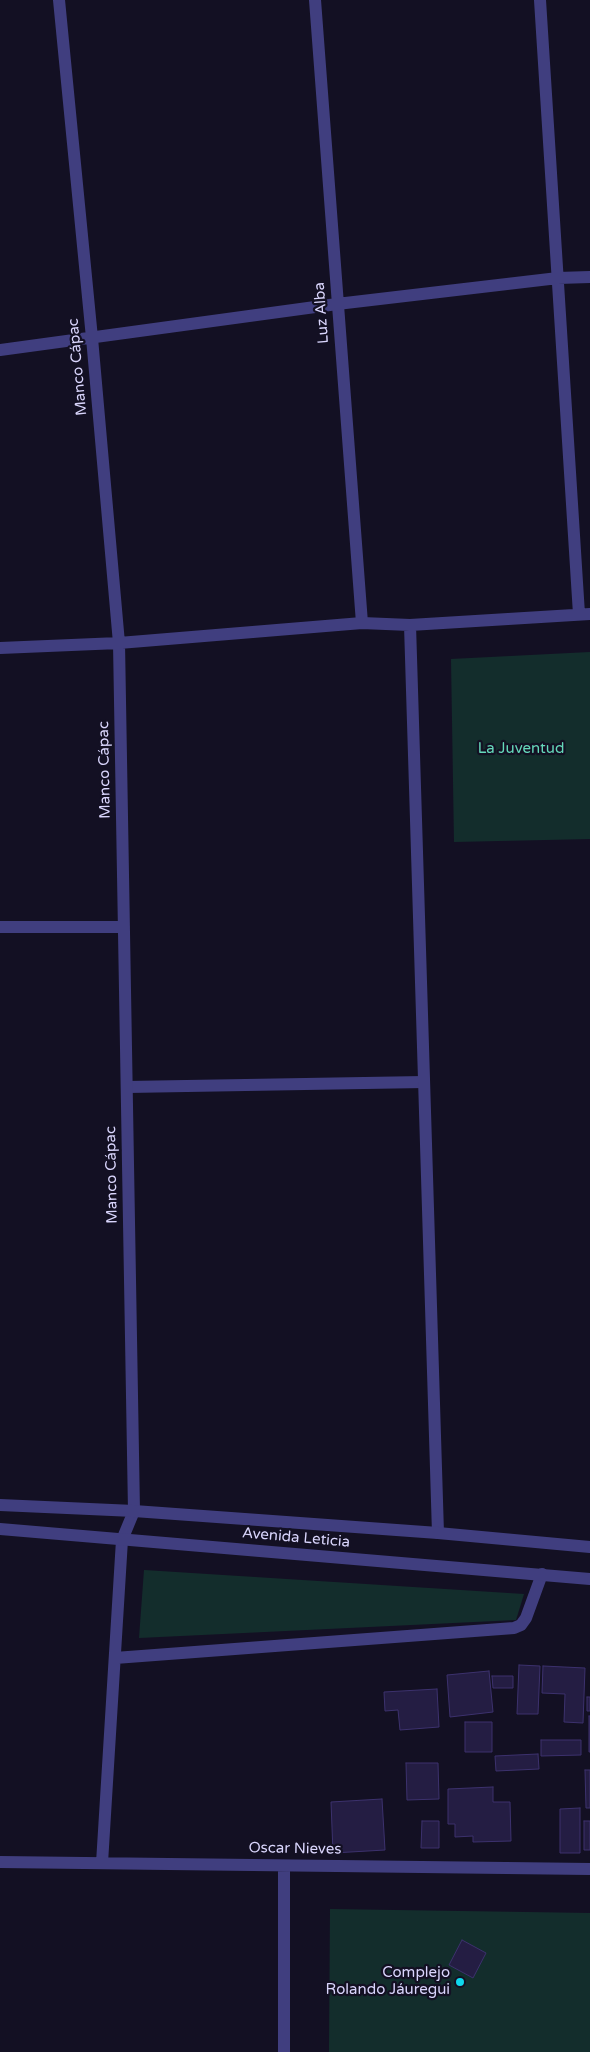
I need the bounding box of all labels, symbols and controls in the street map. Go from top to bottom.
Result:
street label: Luz Alba [311,282,333,344]
street label: Manco Cápac [65,318,91,416]
street label: Manco Cápac [95,721,115,819]
park label: La Juventud [478,740,564,758]
street label: Manco Cápac [102,1126,122,1224]
street label: Avenida Leticia [241,1524,351,1552]
street label: Oscar Nieves [248,1839,342,1859]
place label: Complejo Rolando Jáuregui [326,1964,450,1999]
marker: Complejo Rolando Jáuregui [454,1976,466,1988]

